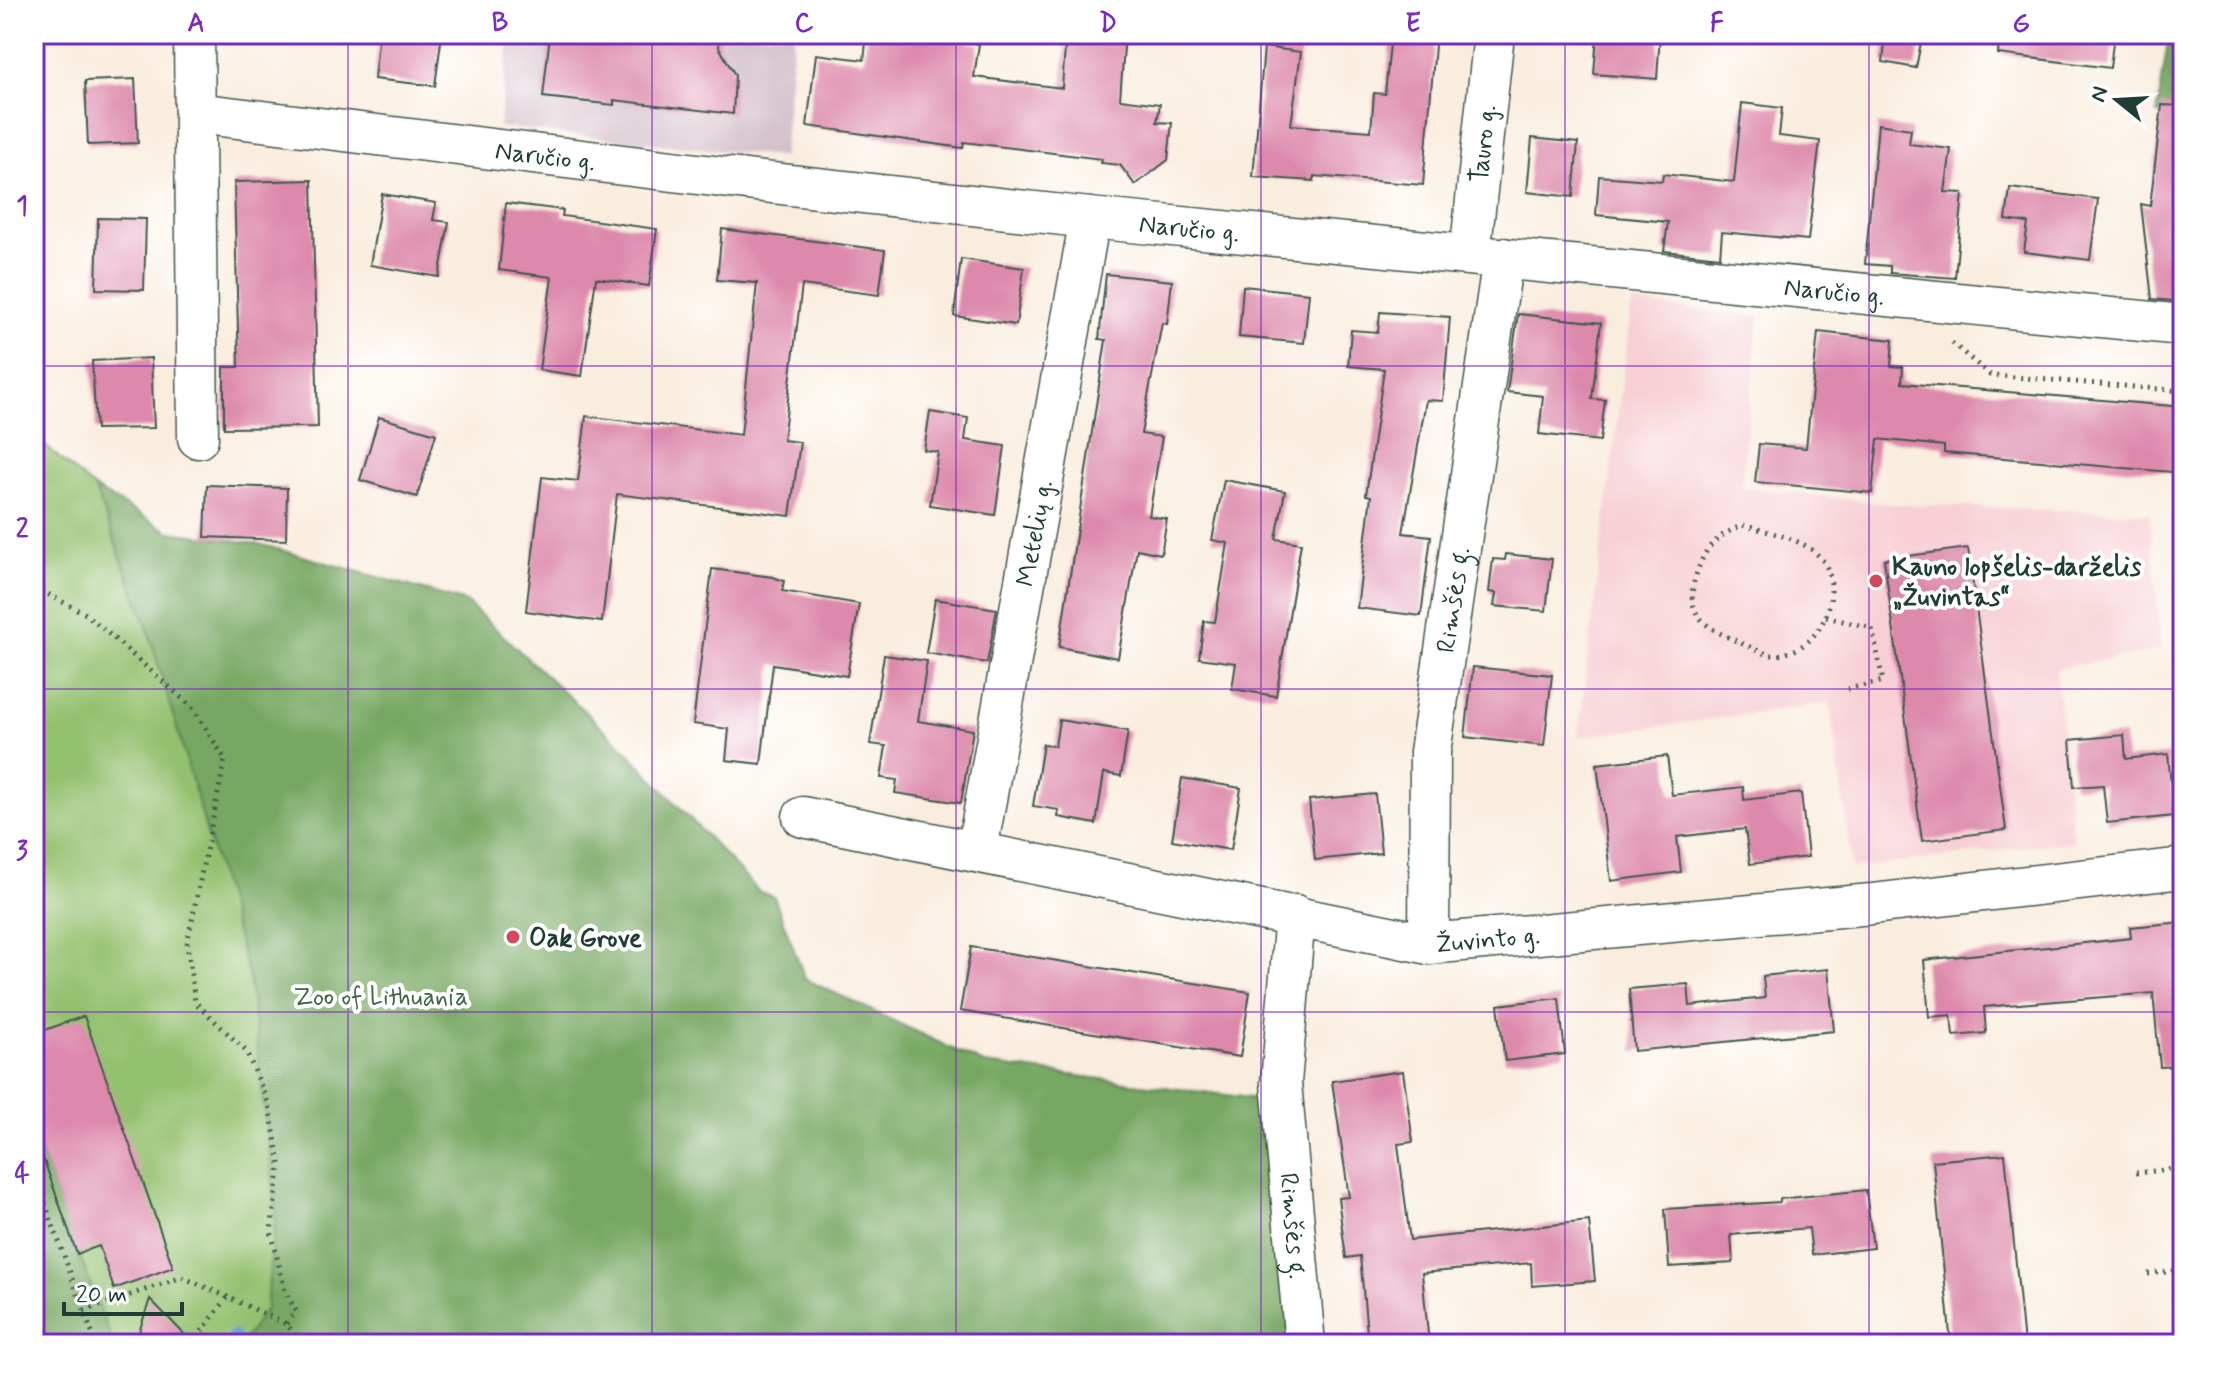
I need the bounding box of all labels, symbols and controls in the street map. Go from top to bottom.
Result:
text: A [187,7,205,41]
text: B [492,7,508,41]
text: C [795,7,814,41]
text: D [1099,7,1117,41]
text: E [1405,7,1421,41]
text: F [1710,7,1724,41]
text: G [2012,7,2030,41]
north arrow [2077,60,2157,140]
text: N [2084,83,2115,106]
street label: Tauro g. [1463,103,1505,185]
street label: Naručio g. [493,135,597,180]
text: 1 [16,190,28,224]
street label: Naručio g. [1137,208,1241,252]
street label: Naručio g. [1782,271,1886,315]
street label: Metelių g. [1009,477,1062,589]
text: 2 [16,513,29,547]
street label: Rimšės g. [1430,545,1481,655]
place label: Kauno lopšelis-darželis „Žuvintas“ [1892,551,2142,615]
marker: Kauno lopšelis-darželis „Žuvintas“ [1867,572,1885,590]
text: 3 [16,835,28,869]
street label: Žuvinto g. [1435,919,1541,962]
place label: Oak Grove [529,922,642,956]
marker: Oak Grove [504,928,522,946]
park label: Zoo of Lithuania [294,981,468,1015]
text: 4 [14,1158,30,1192]
street label: Rimšės g. [1270,1171,1314,1281]
scale bar [64,1266,182,1316]
text: 20 m [76,1280,127,1311]

